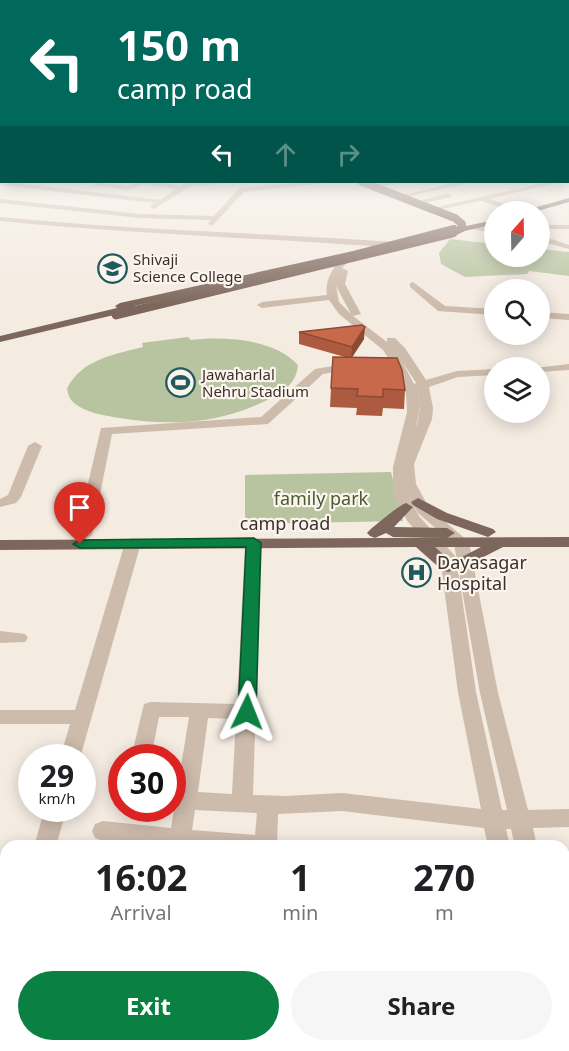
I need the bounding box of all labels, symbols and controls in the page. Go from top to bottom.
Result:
text: 150 m [117,16,241,73]
icon: left [18,24,96,102]
text: camp road [117,70,253,107]
icon: left [206,138,239,171]
icon: ahead [269,138,302,171]
icon: right [332,138,365,171]
north arrow [484,201,550,267]
map controls [484,201,550,423]
place label: Shivaji Science College [133,249,242,286]
school or university icon: Shivaji Science College [96,252,128,284]
button: search [484,279,550,345]
button: layers [484,357,550,423]
place label: Jawaharlal Nehru Stadium [200,364,309,401]
sports icon: Jawaharlal Nehru Stadium [165,367,197,399]
pin [54,482,105,544]
park label: family park [274,486,369,510]
icon: arrive [63,491,96,524]
street label: camp road [240,511,330,535]
place label: Dayasagar Hospital [437,550,527,595]
hospital icon: Dayasagar Hospital [400,556,432,588]
position arrow [215,680,279,744]
speed limit sign: 30 [108,744,186,822]
text: 29 [40,755,74,796]
text: km/h [39,788,75,808]
text: 16:02 [95,853,187,902]
text: 1 [290,853,311,902]
text: 270 [413,853,475,902]
text: Arrival [111,899,172,926]
text: min [282,899,318,926]
text: m [435,899,454,926]
button: Exit [18,971,279,1040]
button: Share [291,971,552,1040]

